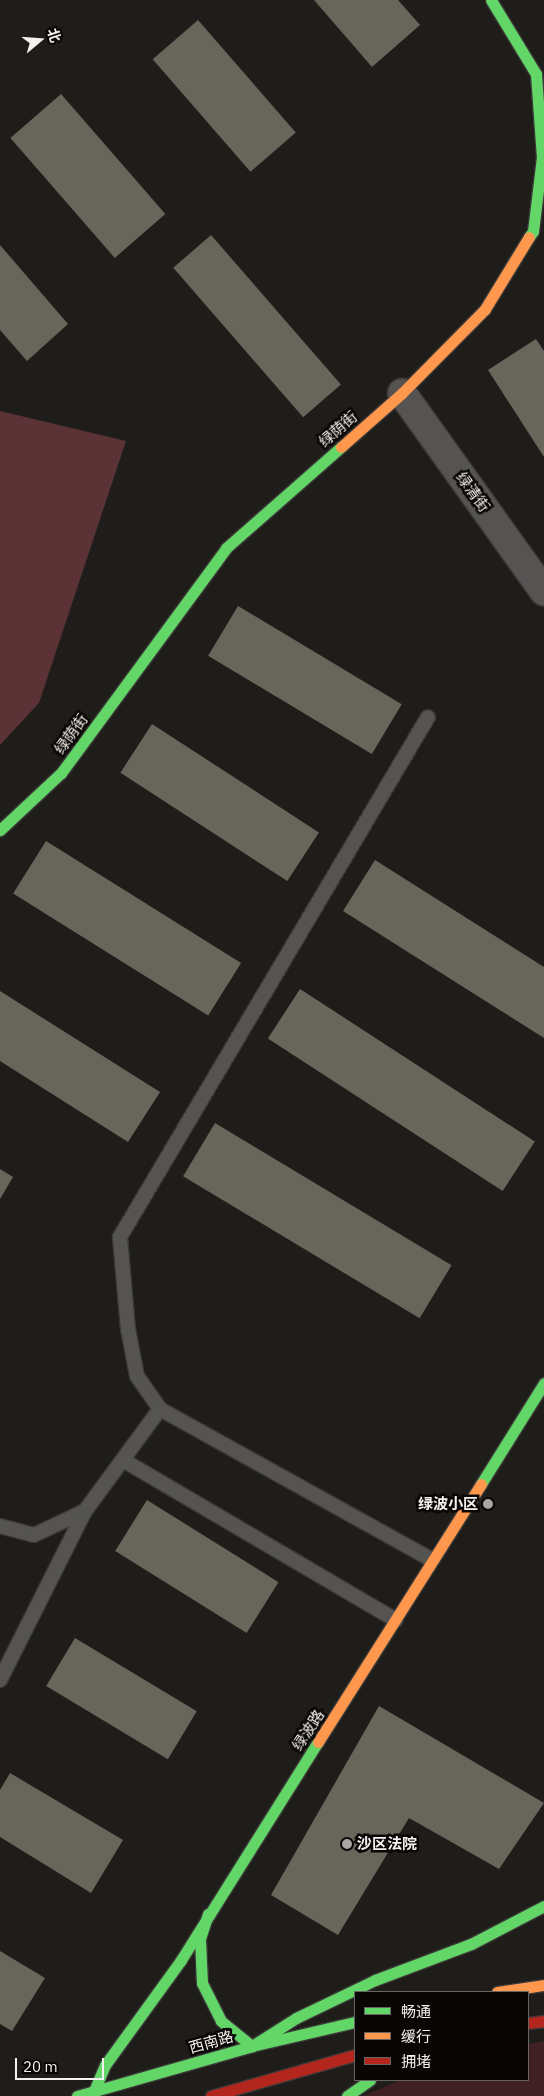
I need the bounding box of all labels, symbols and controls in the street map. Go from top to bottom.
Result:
north arrow [15,15,65,65]
text: 北 [44,26,65,45]
street label: 绿荫街 [315,407,361,451]
street label: 绿清街 [452,469,494,515]
street label: 绿荫街 [50,711,92,757]
place label: 绿波小区 [418,1495,478,1513]
marker: 绿波小区 [482,1498,494,1510]
street label: 绿波路 [288,1706,328,1754]
place label: 沙区法院 [357,1835,417,1853]
marker: 沙区法院 [341,1838,353,1850]
legend [354,1991,529,2081]
text: 畅通 [401,2002,431,2021]
street label: 西南路 [187,2027,235,2057]
text: 缓行 [401,2027,431,2046]
scale bar [18,2048,106,2080]
text: 拥堵 [401,2052,431,2071]
text: 20 m [23,2057,58,2076]

